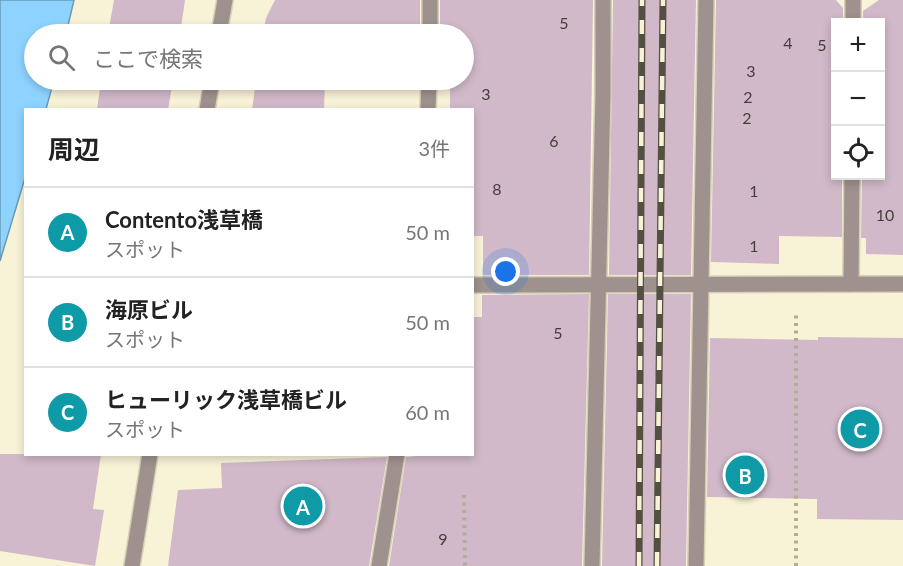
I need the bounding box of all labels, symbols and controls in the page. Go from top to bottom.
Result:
house number: 5 [559,13,569,32]
map controls [831,18,885,180]
button: + [831,18,885,72]
search box [24,24,474,90]
house number: 4 [783,33,793,52]
house number: 5 [817,35,827,54]
icon: search [45,41,78,74]
text: ここで検索 [93,45,203,72]
house number: 3 [746,61,756,80]
button: − [831,72,885,126]
house number: 3 [481,84,491,103]
house number: 2 [743,87,753,106]
house number: 2 [742,108,752,127]
button: locate [831,126,885,180]
house number: 6 [549,131,559,150]
text: 周辺 [48,133,100,165]
text: 3件 [418,136,450,160]
house number: 8 [492,179,502,198]
house number: 1 [749,181,759,200]
house number: 10 [876,205,894,224]
text: Contento浅草橋 [105,206,263,233]
text: A [61,220,74,244]
text: 50 m [405,220,450,244]
house number: 1 [749,236,759,255]
text: スポット [105,237,185,261]
your location [491,257,520,286]
text: 海原ビル [105,296,193,323]
text: B [61,310,74,334]
text: 50 m [405,310,450,334]
house number: 5 [553,323,563,342]
text: スポット [105,327,185,351]
text: ヒューリック浅草橋ビル [105,386,347,413]
text: C [61,400,74,424]
text: 60 m [405,400,450,424]
pin: C [840,406,880,452]
text: スポット [105,417,185,441]
pin: B [726,452,764,498]
pin: A [284,484,322,528]
house number: 9 [438,529,448,548]

